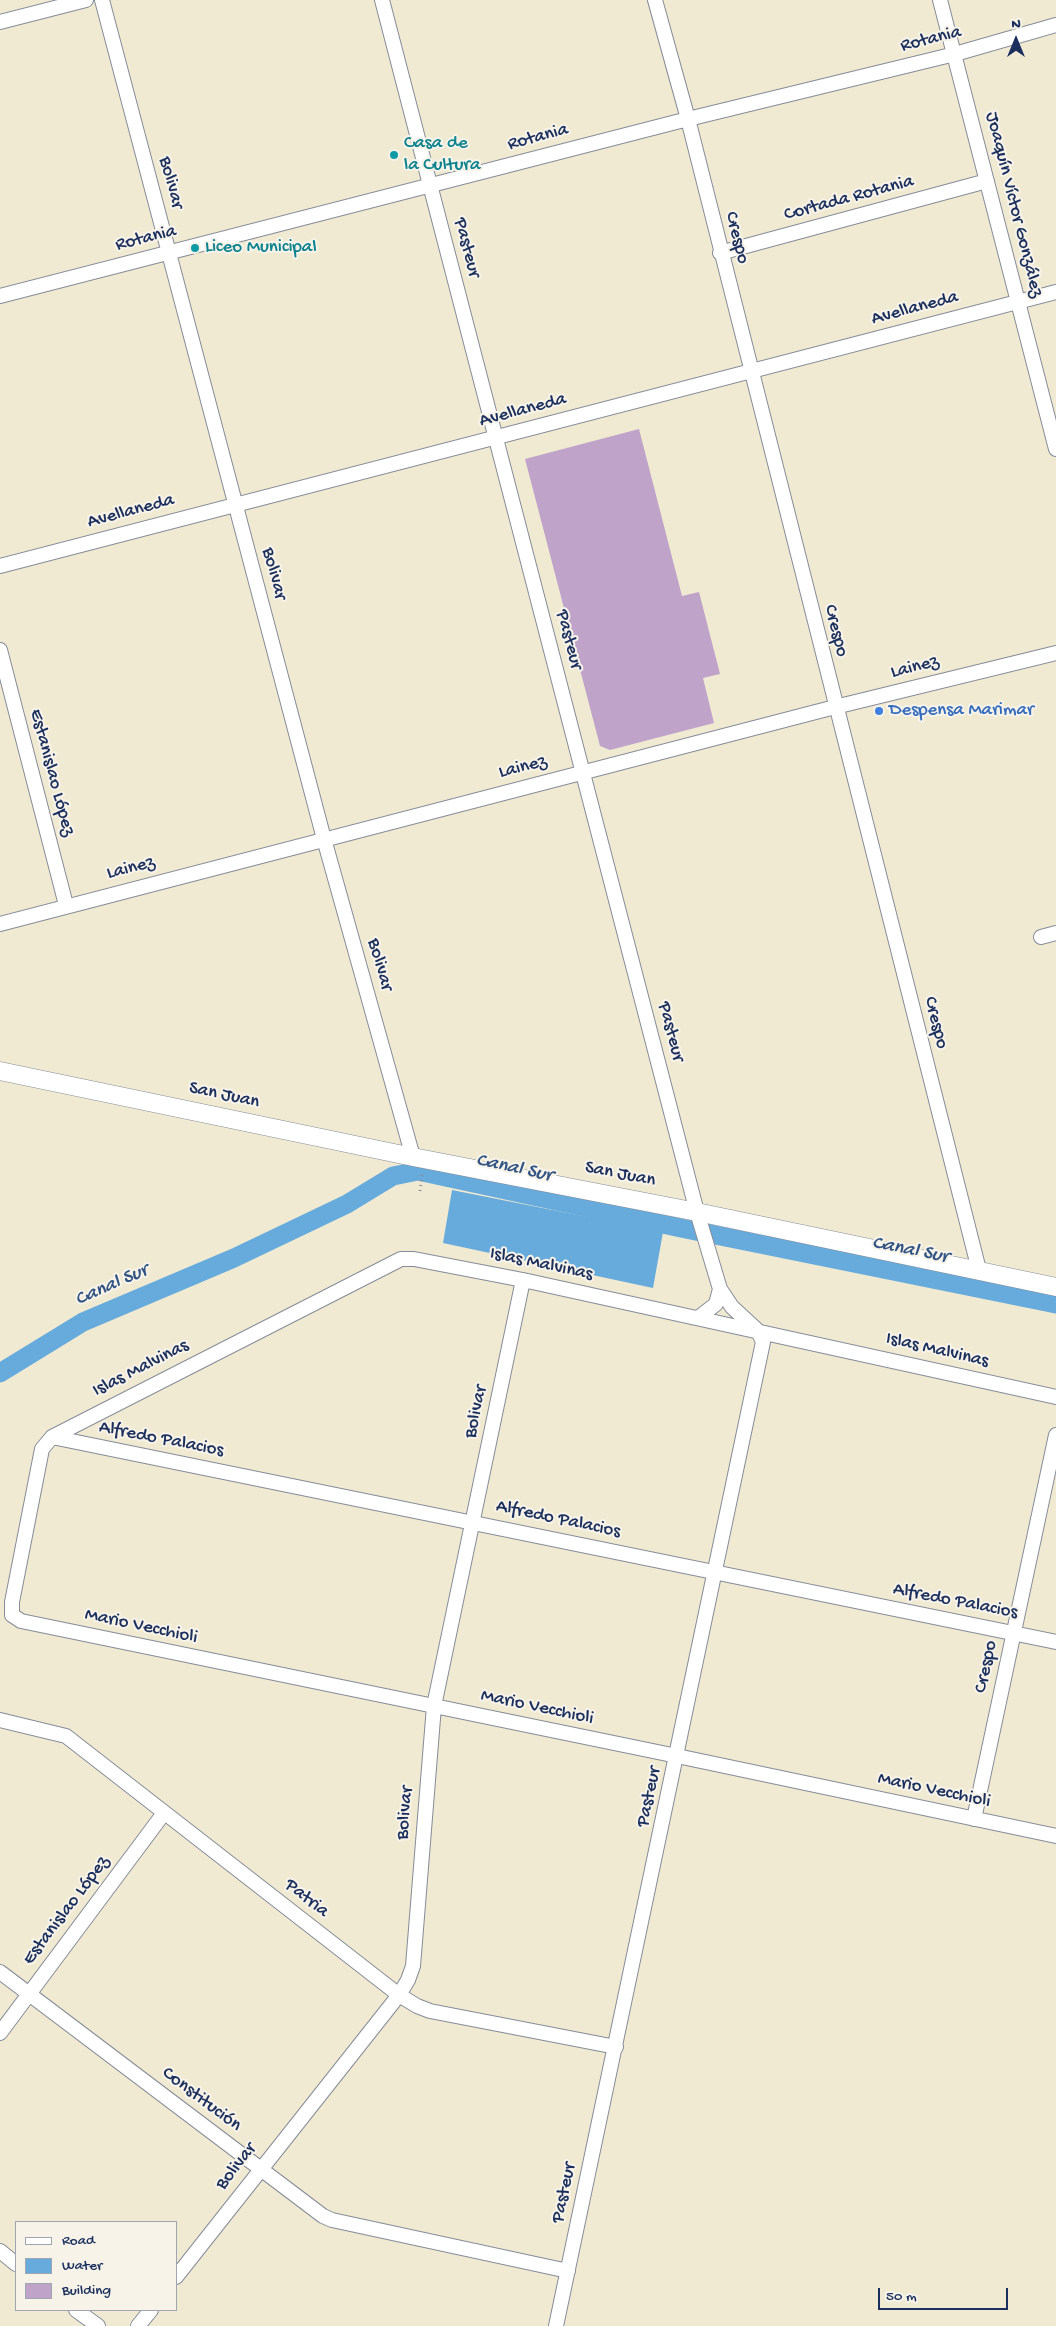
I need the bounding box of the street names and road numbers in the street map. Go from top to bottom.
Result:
street label: Rotania [898,21,964,59]
street label: Joaquín Víctor González [979,110,1047,300]
street label: Rotania [505,119,571,157]
street label: Bolivar [152,154,188,212]
street label: Cortada Rotania [782,171,916,227]
street label: Crespo [719,210,753,266]
street label: Pasteur [447,215,485,281]
street label: Rotania [113,220,179,258]
street label: Avellaneda [869,286,961,332]
street label: Avellaneda [477,388,569,434]
street label: Avellaneda [85,489,177,535]
street label: Bolivar [255,545,291,603]
street label: Crespo [818,603,852,659]
street label: Pasteur [549,607,587,673]
street label: Lainez [889,651,941,685]
street label: Estanislao López [23,707,79,839]
street label: Lainez [497,751,549,785]
street label: Lainez [105,852,157,886]
street label: Bolivar [361,936,397,994]
street label: Crespo [918,995,952,1051]
street label: Pasteur [651,999,689,1065]
street label: San Juan [187,1077,261,1115]
street label: San Juan [583,1157,657,1193]
street label: Islas Malvinas [487,1243,595,1287]
street label: Islas Malvinas [883,1328,991,1374]
street label: Islas Malvinas [89,1335,193,1403]
street label: Bolivar [460,1383,494,1441]
street label: Alfredo Palacios [97,1417,225,1463]
street label: Alfredo Palacios [494,1496,622,1544]
street label: Alfredo Palacios [891,1579,1019,1625]
street label: Mario Vecchioli [83,1604,199,1650]
street label: Crespo [970,1639,1004,1695]
street label: Mario Vecchioli [479,1685,595,1731]
street label: Pasteur [632,1765,668,1829]
street label: Mario Vecchioli [876,1768,992,1814]
street label: Bolivar [392,1785,420,1841]
street label: Estanislao López [19,1852,115,1970]
street label: Patria [279,1875,333,1923]
street label: Constitución [157,2063,245,2137]
street label: Bolivar [212,2139,262,2195]
street label: Pasteur [547,2161,583,2225]

